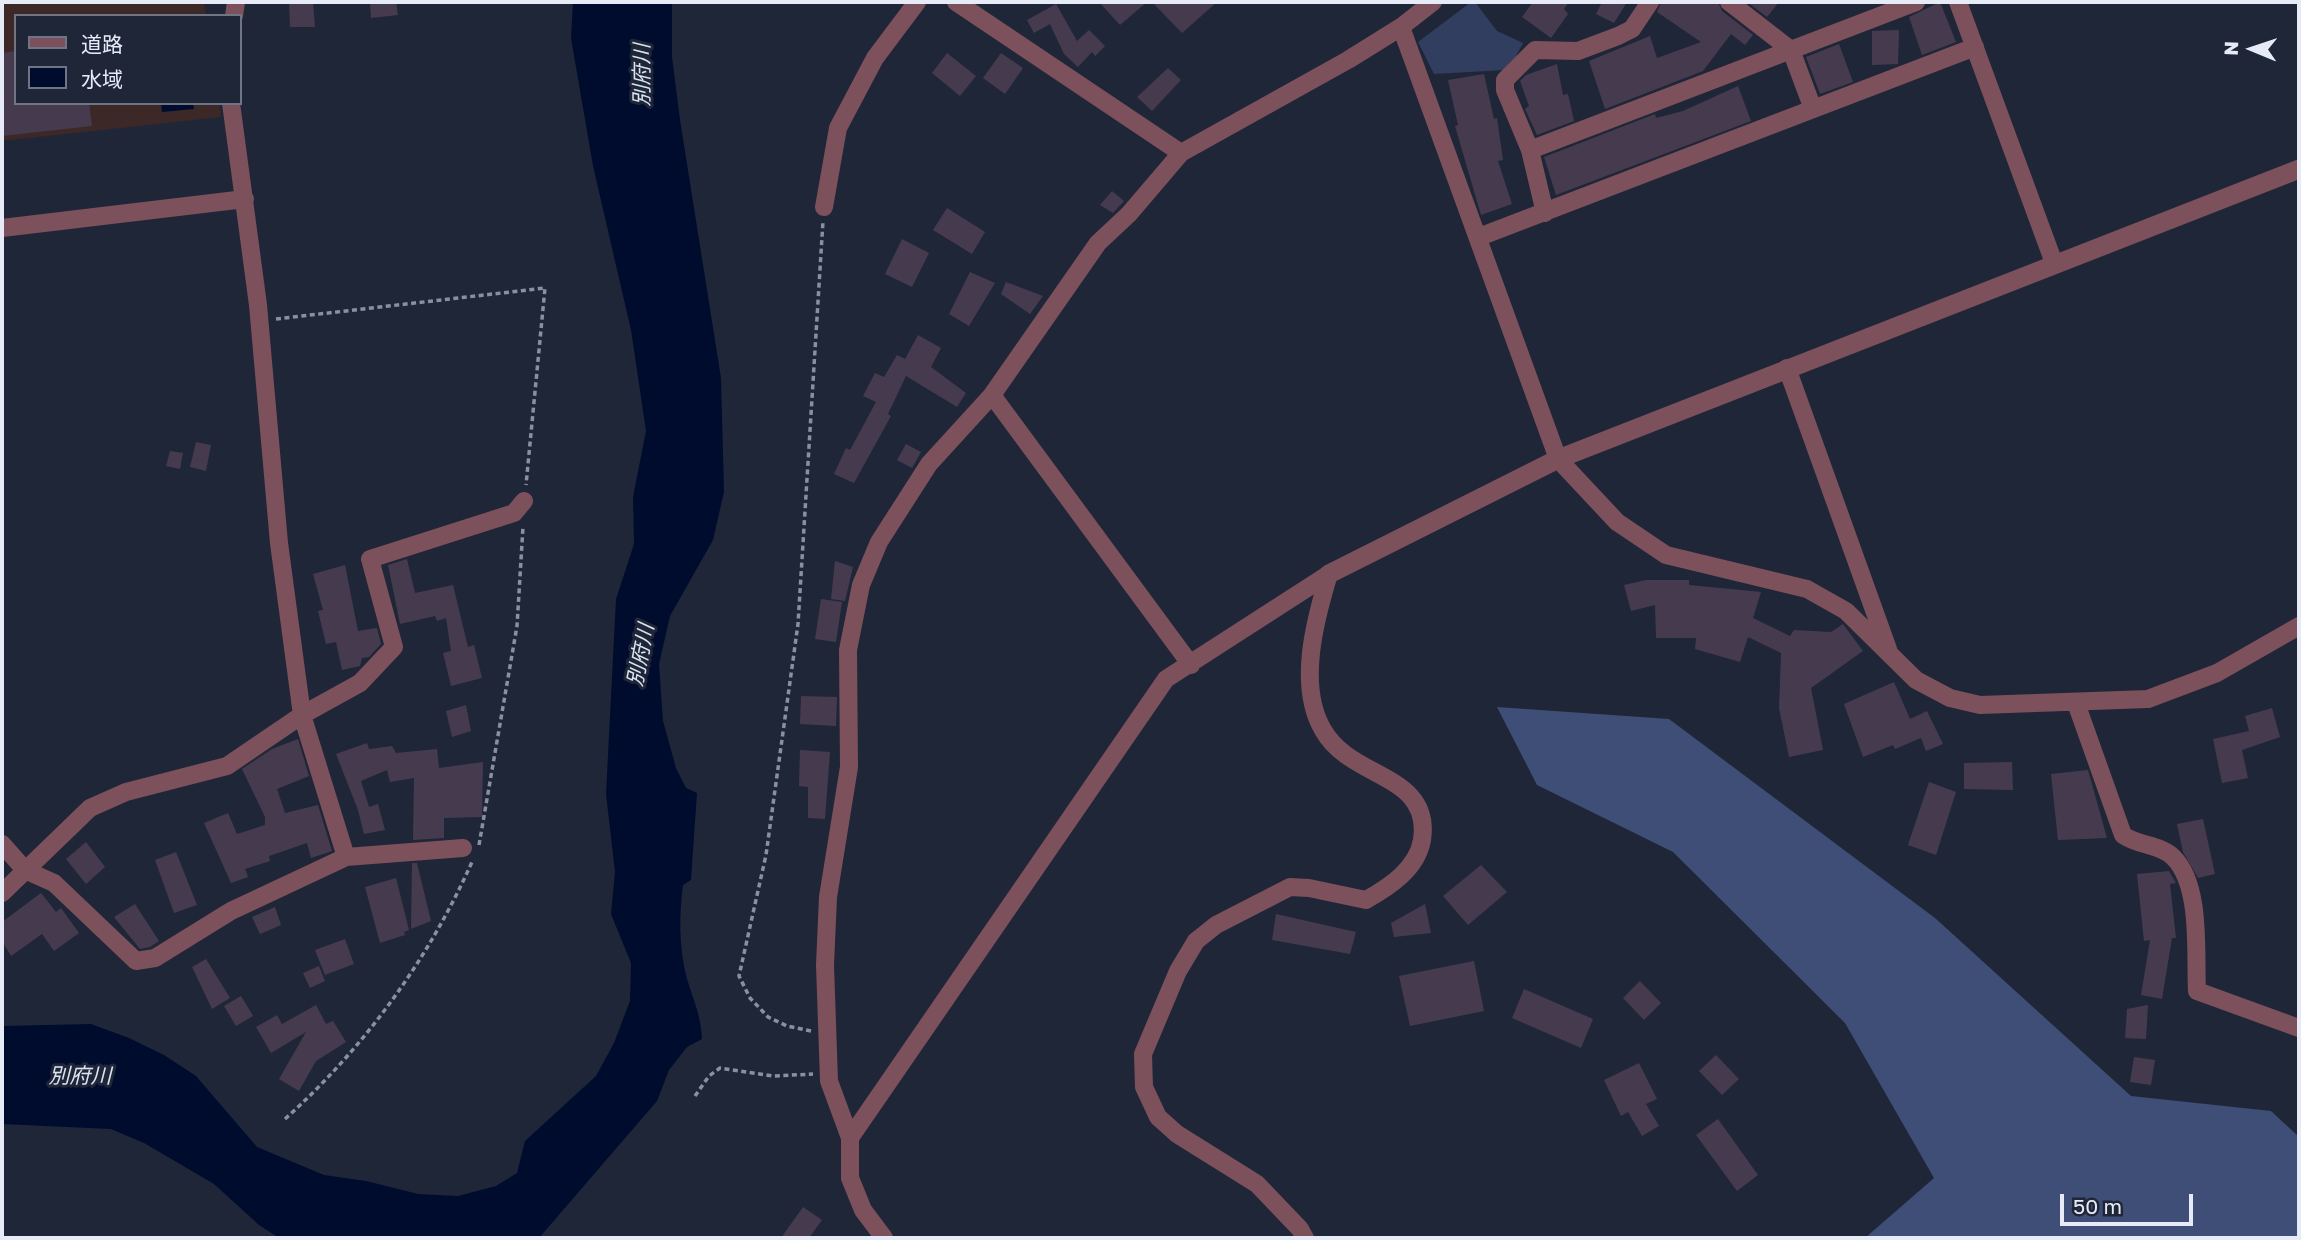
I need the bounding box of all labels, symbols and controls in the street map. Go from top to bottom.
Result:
legend [14,14,242,105]
north arrow [2217,14,2287,84]
text: 道路 [81,31,123,57]
text: N [2219,41,2242,56]
water label: 別府川 [629,44,655,106]
text: 水域 [81,66,123,92]
water label: 別府川 [623,622,659,688]
water label: 別府川 [49,1063,111,1089]
scale bar [2063,1180,2196,1224]
text: 50 m [2073,1193,2122,1219]

